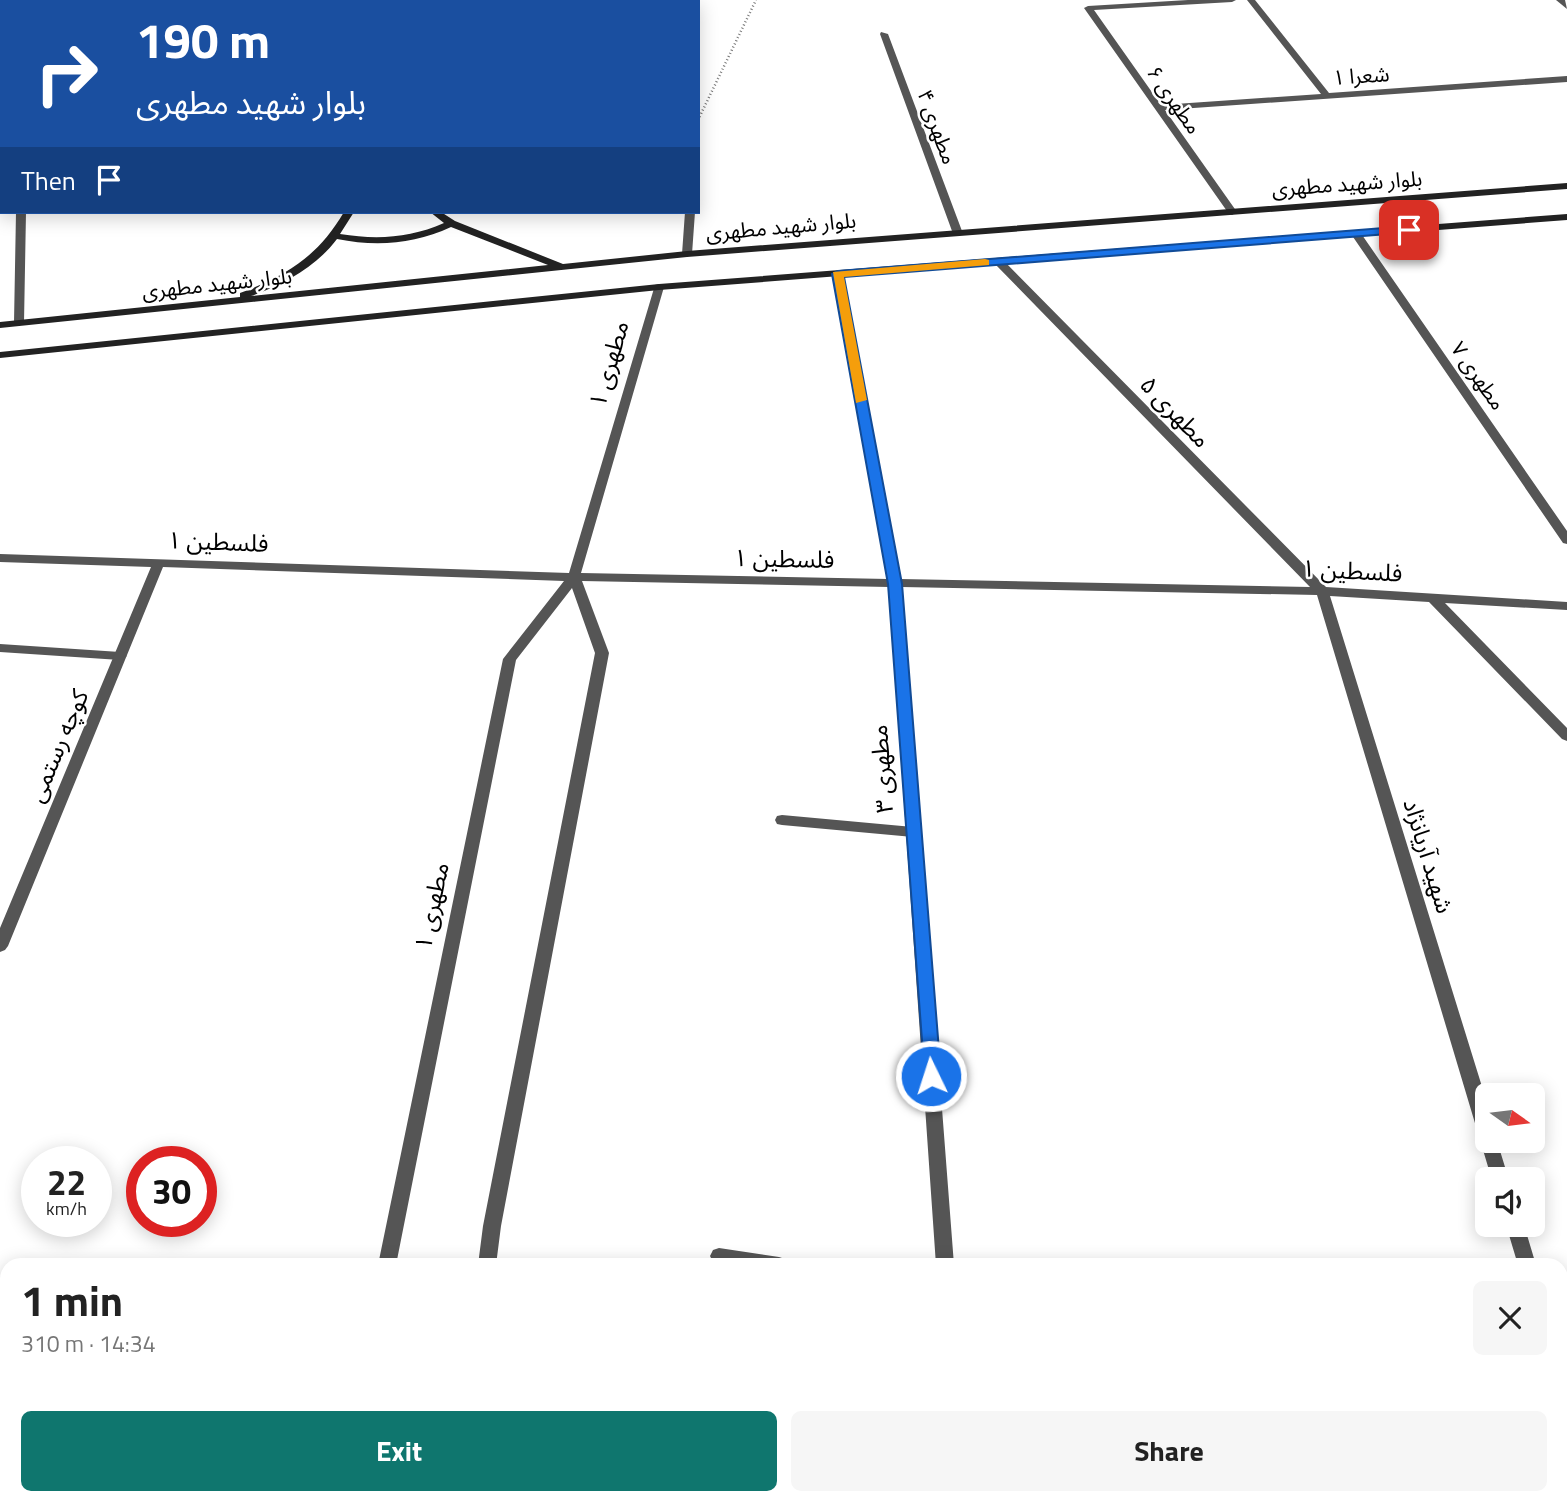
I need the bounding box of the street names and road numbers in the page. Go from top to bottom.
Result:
street label: شعرا ۱ [1331,57,1390,93]
street label: مطهری ۶ [1139,59,1210,140]
street label: مطهری ۴ [910,85,966,169]
street label: بلوار شهید مطهری [1271,162,1423,204]
street label: بلوار شهید مطهری [704,203,857,249]
street label: بلوار شهید مطهری [140,259,294,307]
street label: مطهری ۱ [579,316,638,411]
street label: مطهری ۷ [1443,335,1514,416]
street label: مطهری ۵ [1132,367,1219,456]
street label: فلسطین ۱ [167,521,269,561]
street label: فلسطین ۱ [733,539,835,577]
street label: فلسطین ۱ [1301,549,1403,591]
street label: کوچه رستمی [17,682,97,808]
street label: مطهری ۳ [860,724,902,815]
street label: شهید آریانژاد [1394,794,1463,918]
street label: مطهری ۱ [404,859,458,953]

